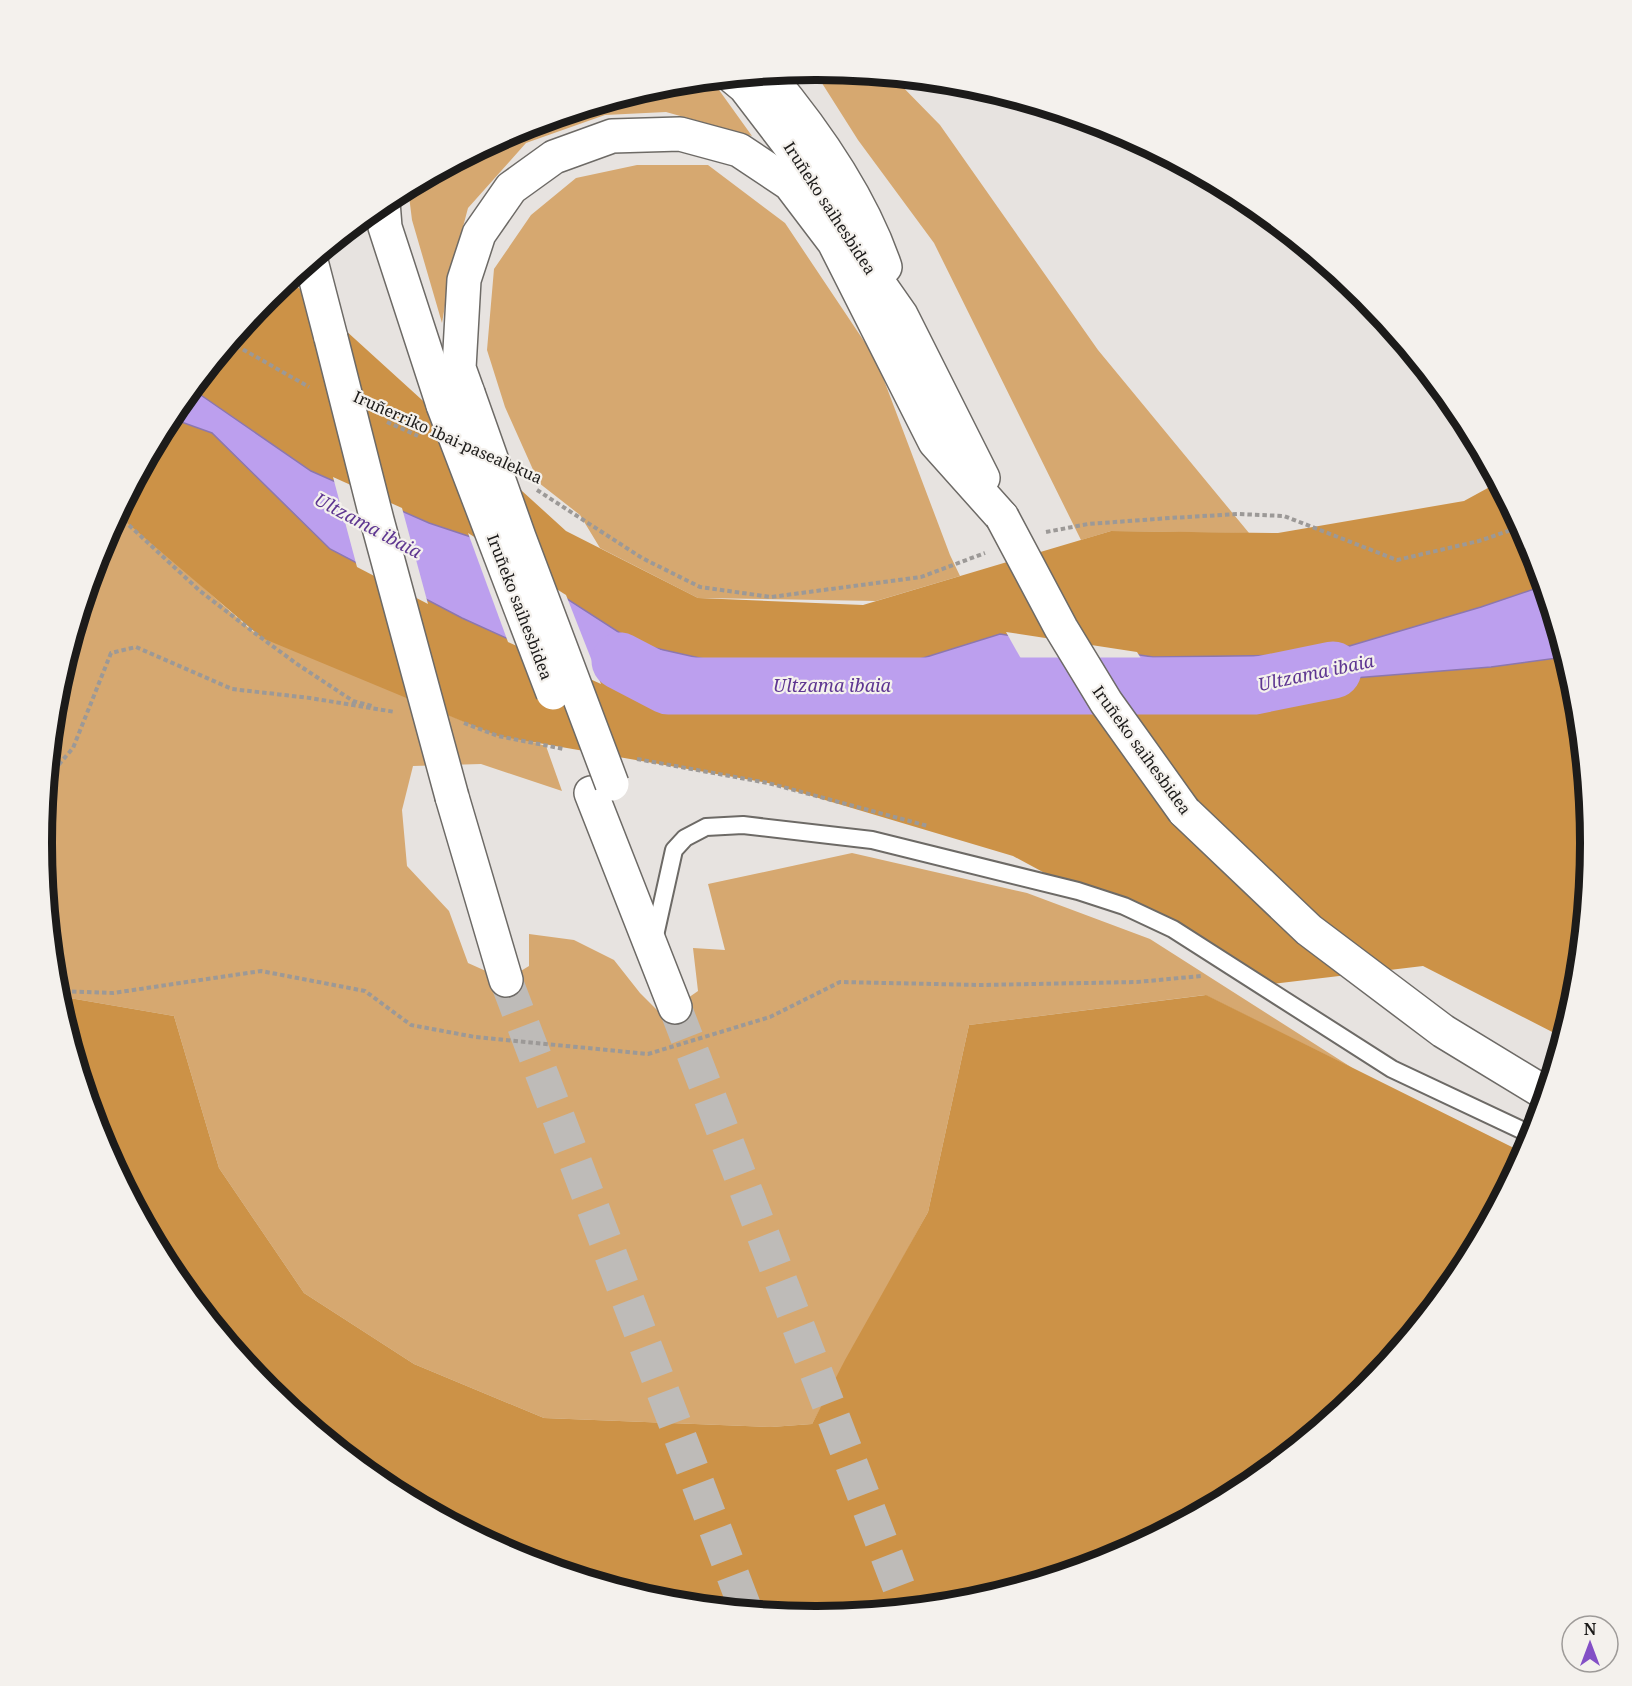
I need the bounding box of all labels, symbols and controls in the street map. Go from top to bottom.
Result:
street label: Iruñeko saihesbidea [779,137,881,279]
street label: Iruñerriko ibai-pasealekua [350,385,546,489]
water label: Ultzama ibaia [311,487,427,564]
street label: Iruñeko saihesbidea [482,531,558,683]
water label: Ultzama ibaia [1256,648,1377,696]
water label: Ultzama ibaia [773,673,892,697]
street label: Iruñeko saihesbidea [1088,681,1196,819]
north arrow [1560,1614,1620,1674]
text: N [1584,1618,1597,1640]

